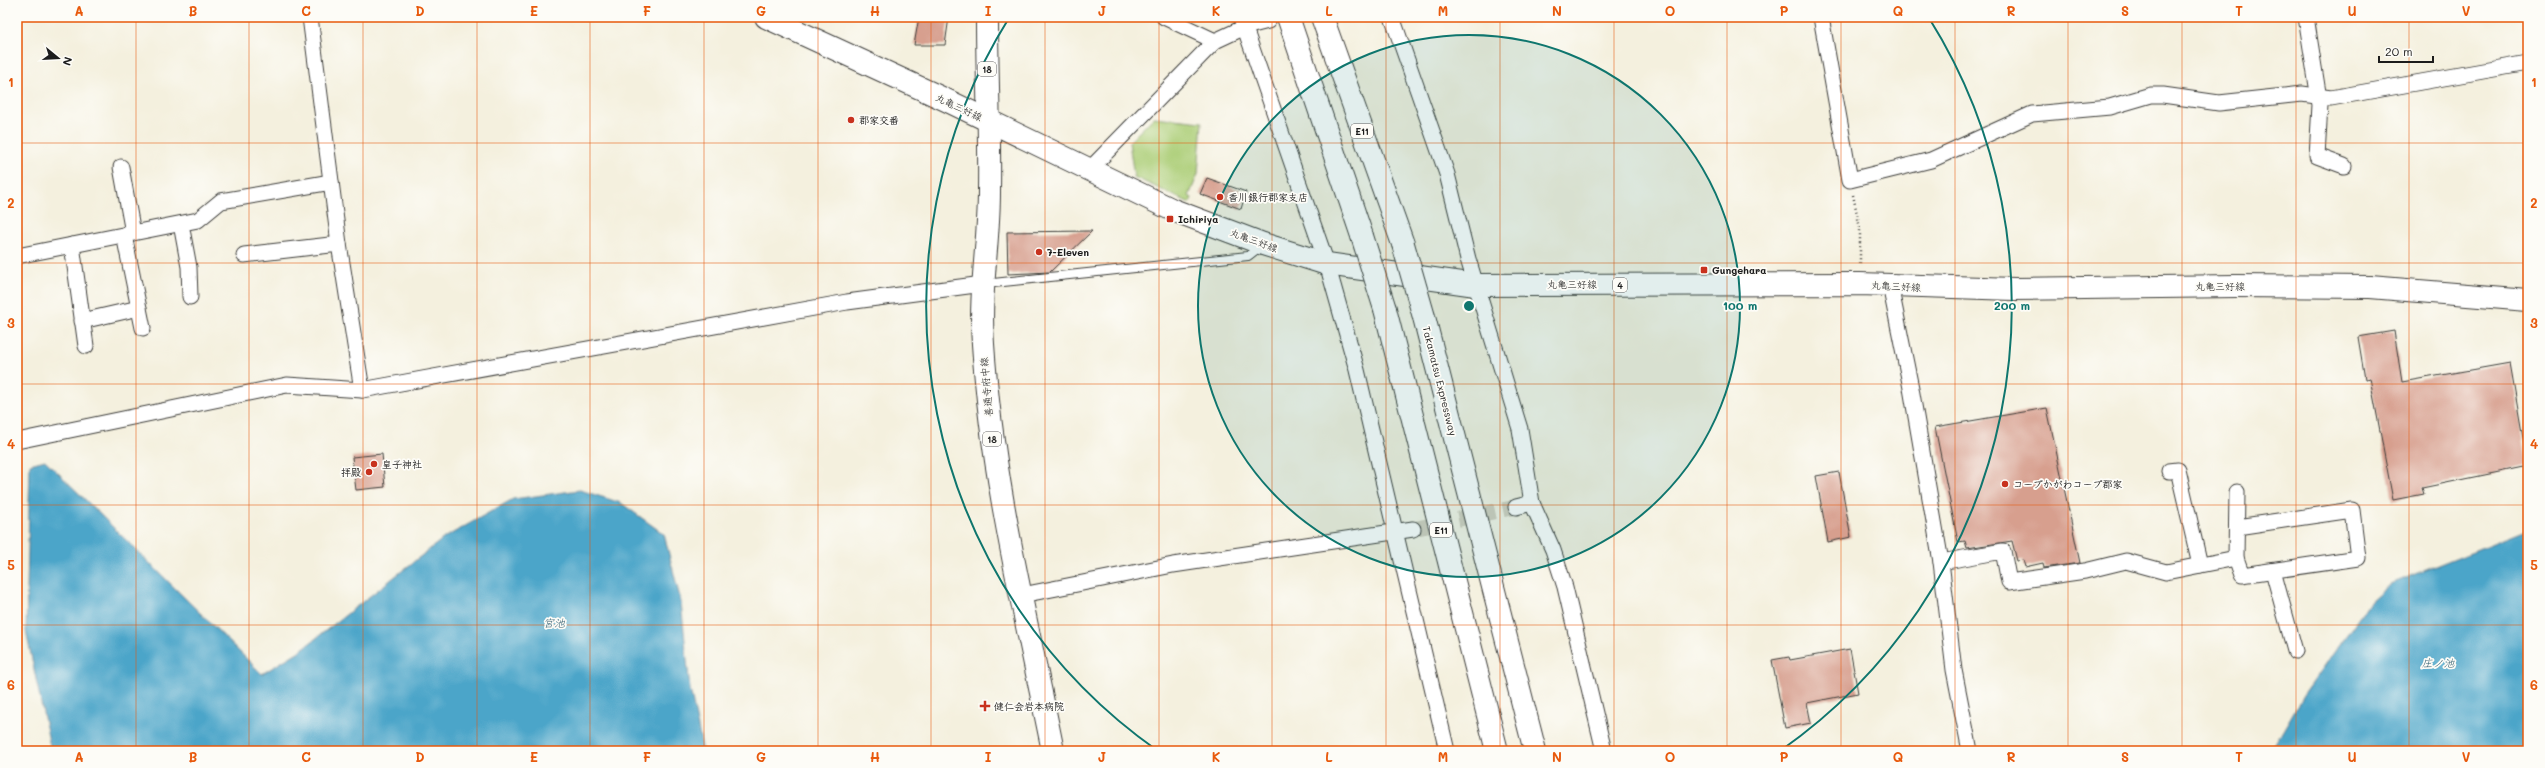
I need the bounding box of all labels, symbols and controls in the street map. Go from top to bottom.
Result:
text: A [74,2,84,19]
text: B [189,2,198,19]
text: C [301,2,311,19]
text: D [415,2,425,19]
text: E [530,2,538,19]
text: F [643,2,651,19]
text: G [756,2,766,19]
text: H [870,2,880,19]
text: I [985,2,992,19]
text: J [1098,2,1106,19]
text: K [1212,2,1221,19]
text: L [1325,2,1333,19]
text: M [1438,2,1448,19]
text: N [1552,2,1562,19]
text: O [1665,2,1675,19]
text: P [1780,2,1789,19]
text: Q [1893,2,1903,19]
text: R [2007,2,2016,19]
text: S [2121,2,2129,19]
text: T [2235,2,2243,19]
text: U [2347,2,2357,19]
text: V [2462,2,2471,19]
north arrow [38,38,78,78]
scale bar [2379,38,2433,64]
text: 20 m [2385,43,2413,59]
text: N [60,55,76,68]
road number: 18 [978,62,996,76]
text: 1 [8,73,14,90]
text: 1 [2531,73,2537,90]
street label: 丸亀三好線 [933,90,985,124]
place label: 郡家交番 [859,113,899,127]
marker: 郡家交番 [846,115,856,125]
road number: E11 [1351,124,1373,138]
place label: 香川銀行郡家支店 [1228,190,1308,204]
marker: 香川銀行郡家支店 [1215,192,1225,202]
text: 2 [7,194,15,211]
text: 2 [2530,194,2538,211]
place label: Ichiriya [1178,212,1218,226]
marker: Ichiriya [1165,214,1175,224]
street label: 丸亀三好線 [1228,225,1280,255]
place label: 7-Eleven [1047,245,1089,259]
marker: 7-Eleven [1034,247,1044,257]
place label: Gungehara [1712,263,1766,277]
marker: Gungehara [1699,265,1709,275]
street label: 丸亀三好線 [1547,277,1597,291]
road number: 4 [1613,278,1627,292]
street label: 丸亀三好線 [1871,278,1921,294]
street label: 丸亀三好線 [2195,279,2245,293]
text: 100 m [1723,297,1757,313]
text: 200 m [1994,297,2030,313]
centre of rings [1462,299,1476,313]
text: 3 [7,314,15,331]
text: 3 [2530,314,2538,331]
street label: Takamatsu Expressway [1420,325,1460,437]
street label: 善通寺府中線 [976,357,996,417]
road number: 18 [983,432,1001,446]
text: 4 [7,435,15,452]
text: 4 [2530,435,2538,452]
place label: 皇子神社 [382,457,422,471]
marker: 皇子神社 [369,459,379,469]
place label: 拝殿 [341,465,361,479]
marker: 拝殿 [364,467,374,477]
place label: コープかがわコープ郡家 [2013,477,2122,491]
marker: コープかがわコープ郡家 [2000,479,2010,489]
road number: E11 [1430,523,1452,537]
text: 5 [7,556,15,573]
text: 5 [2530,556,2538,573]
water label: 宮池 [543,615,566,630]
water label: 庄ノ池 [2422,655,2455,670]
text: 6 [7,676,15,693]
text: 6 [2530,676,2538,693]
place label: 健仁会岩本病院 [994,699,1064,713]
marker: 健仁会岩本病院 [979,700,991,712]
text: A [74,748,84,765]
text: B [189,748,198,765]
text: C [301,748,311,765]
text: D [415,748,425,765]
text: E [530,748,538,765]
text: F [643,748,651,765]
text: G [756,748,766,765]
text: H [870,748,880,765]
text: I [985,748,992,765]
text: J [1098,748,1106,765]
text: K [1212,748,1221,765]
text: L [1325,748,1333,765]
text: M [1438,748,1448,765]
text: N [1552,748,1562,765]
text: O [1665,748,1675,765]
text: P [1780,748,1789,765]
text: Q [1893,748,1903,765]
text: R [2007,748,2016,765]
text: S [2121,748,2129,765]
text: T [2235,748,2243,765]
text: U [2347,748,2357,765]
text: V [2462,748,2471,765]

